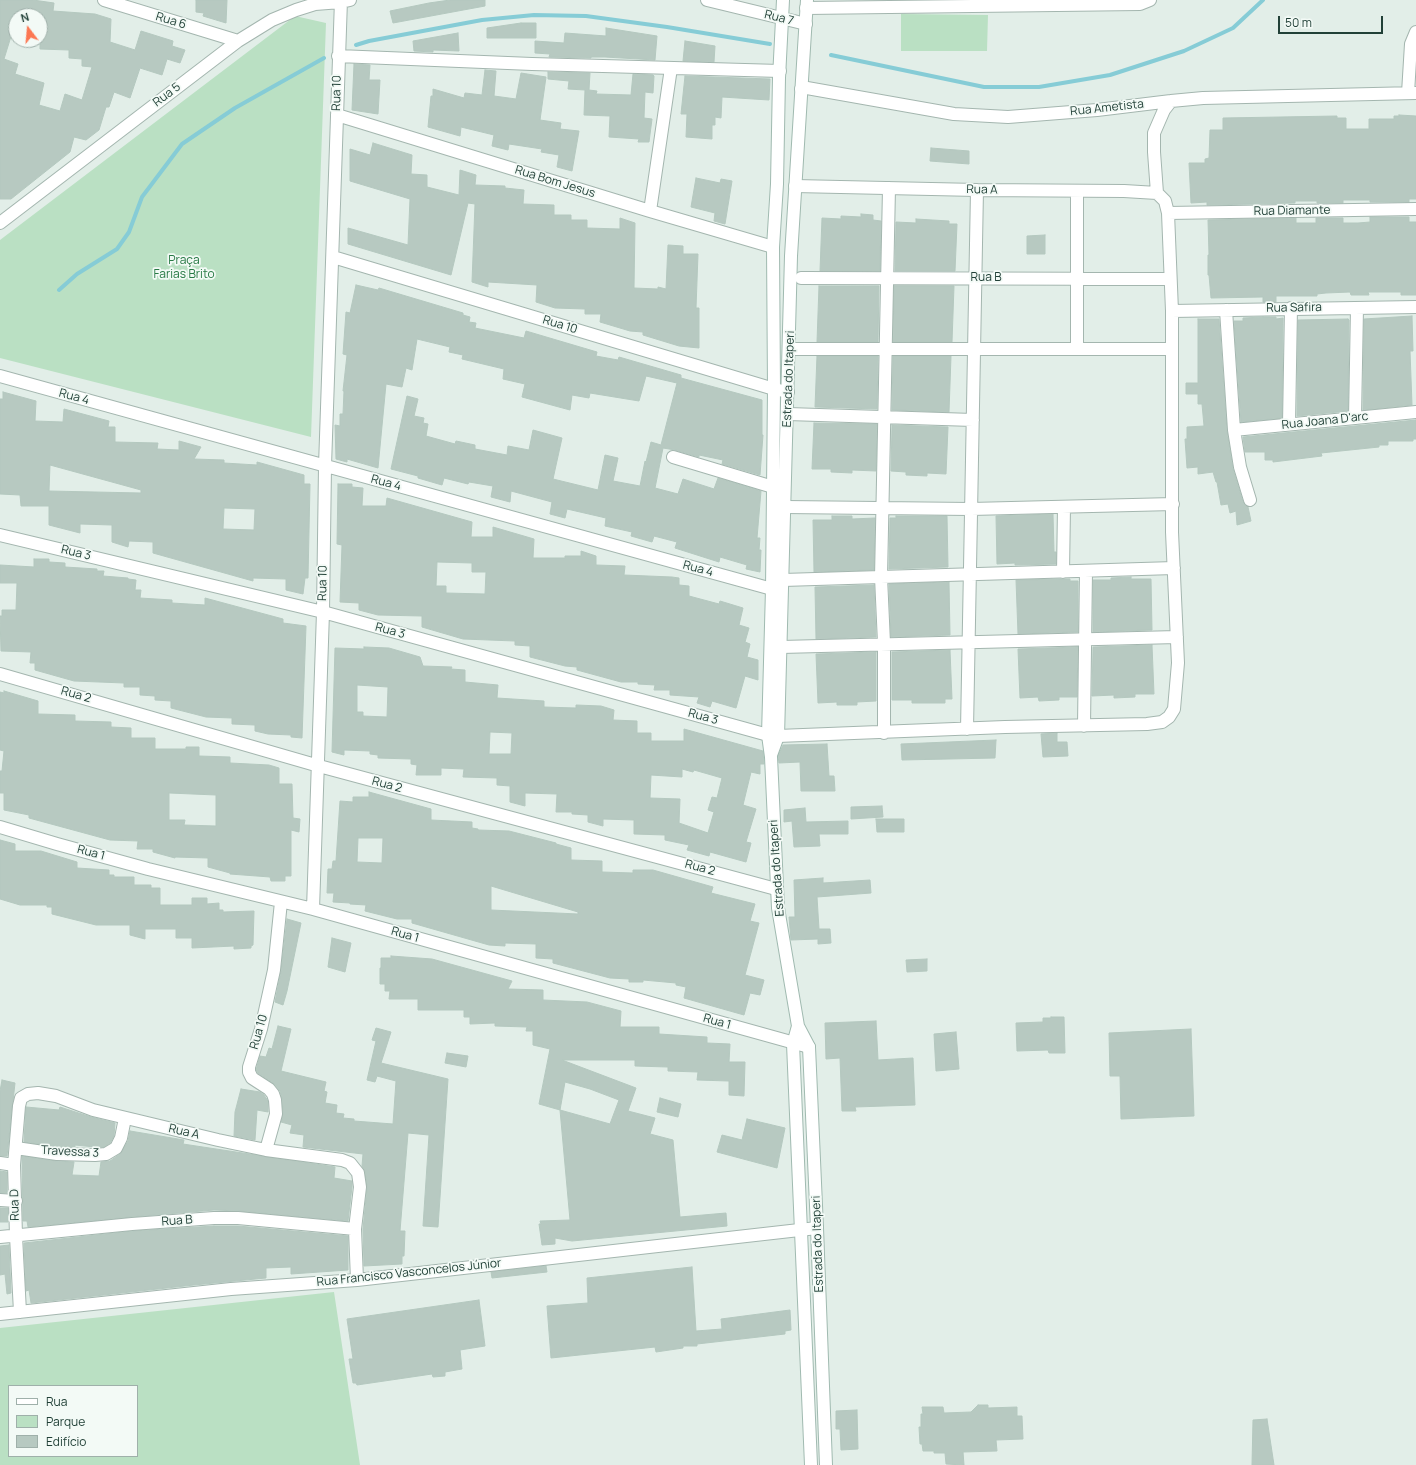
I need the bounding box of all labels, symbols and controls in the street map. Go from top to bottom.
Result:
street label: Rua 7 [763,7,795,29]
north arrow [8,8,48,48]
scale bar [1280,8,1385,34]
text: N [19,9,31,25]
street label: Rua 6 [154,10,188,32]
text: 50 m [1285,14,1312,31]
street label: Rua 10 [329,75,345,111]
street label: Rua 5 [150,80,184,110]
street label: Rua Ametista [1070,97,1144,119]
street label: Rua Bom Jesus [513,163,597,201]
street label: Rua A [966,183,998,197]
street label: Rua Diamante [1253,203,1331,219]
park label: Praça Farias Brito [153,254,215,282]
street label: Rua B [970,271,1002,285]
street label: Rua Safira [1266,300,1322,316]
street label: Rua 10 [541,313,579,337]
street label: Estrada do Itaperi [780,330,798,428]
street label: Rua 4 [57,386,91,408]
street label: Rua Joana D'arc [1281,409,1369,433]
street label: Rua 4 [369,472,403,494]
street label: Rua 3 [60,543,92,563]
street label: Rua 4 [681,558,715,580]
street label: Rua 10 [315,565,331,601]
street label: Rua 3 [373,620,407,642]
street label: Rua 2 [59,684,93,706]
street label: Rua 3 [686,706,720,728]
street label: Rua 2 [370,774,404,796]
street label: Estrada do Itaperi [766,819,788,917]
street label: Rua 1 [75,842,107,864]
street label: Rua 2 [683,857,717,879]
street label: Rua 1 [389,924,421,946]
street label: Rua 1 [701,1011,733,1033]
street label: Rua 10 [247,1013,271,1051]
street label: Rua A [167,1121,201,1143]
street label: Travessa 3 [41,1143,99,1161]
street label: Rua D [8,1189,22,1221]
street label: Estrada do Itaperi [809,1195,827,1293]
street label: Rua B [161,1213,193,1229]
street label: Rua Francisco Vasconcelos Júnior [316,1256,502,1290]
legend [8,1385,138,1457]
text: Rua [46,1393,67,1410]
text: Parque [46,1413,85,1430]
text: Edifício [46,1433,86,1450]

